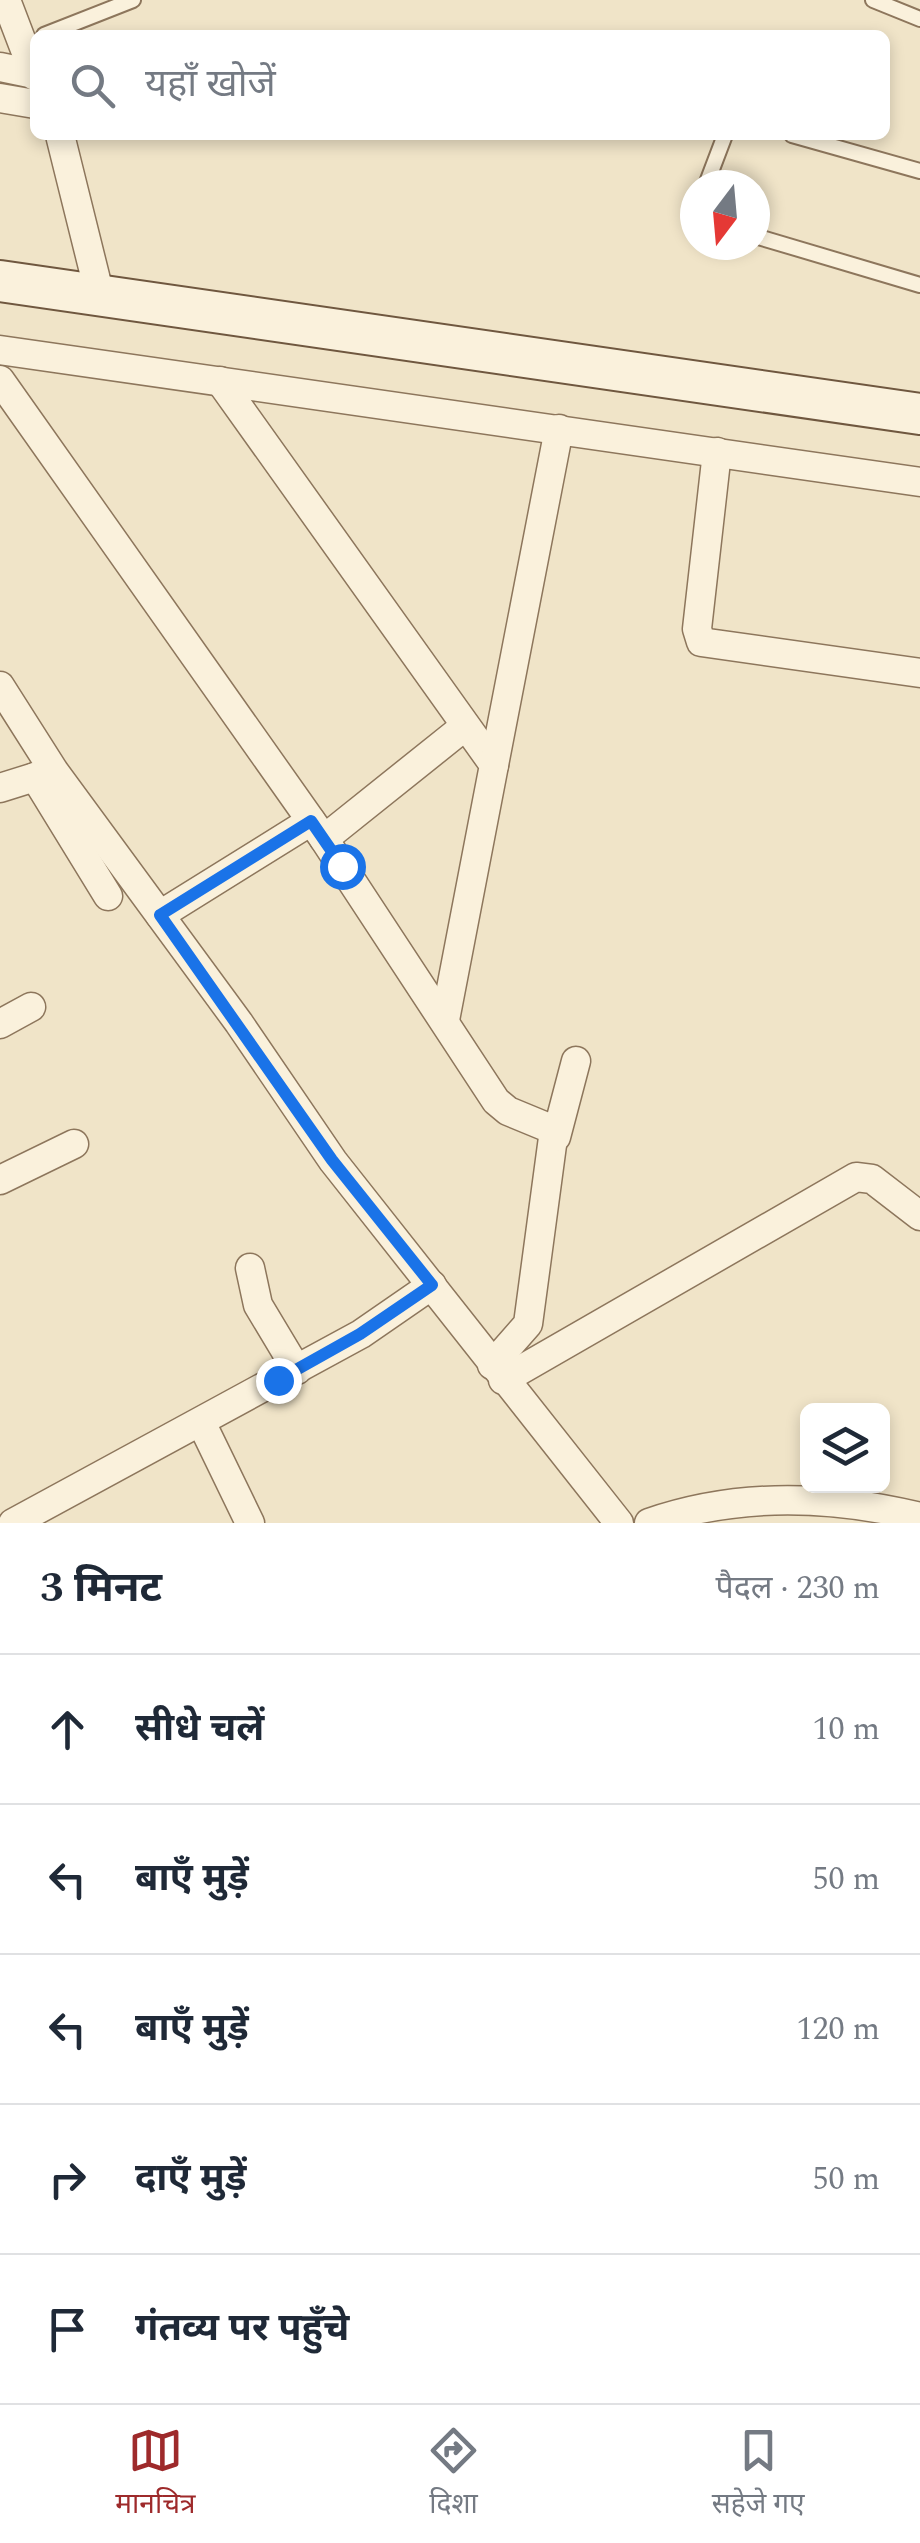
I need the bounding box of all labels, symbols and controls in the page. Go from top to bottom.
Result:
search box [30,30,890,140]
text: यहाँ खोजें [145,56,276,114]
icon: search [65,58,120,113]
north arrow [680,170,770,260]
route start [320,844,366,890]
route end [256,1358,302,1404]
map controls [800,1403,890,1493]
button: layers [800,1403,890,1493]
text: 3 मिनट [40,1557,162,1620]
text: पैदल · 230 m [716,1564,880,1613]
text: सीधे चलें [135,1700,264,1758]
icon: ahead [40,1702,95,1757]
text: 10 m [812,1705,880,1754]
text: बाएँ मुड़ें [135,1850,249,1908]
icon: left [40,1852,95,1907]
text: 50 m [812,1855,880,1904]
text: बाएँ मुड़ें [135,2000,249,2058]
icon: left [40,2002,95,2057]
text: 120 m [796,2005,880,2054]
text: दाएँ मुड़ें [135,2150,247,2208]
icon: right [40,2152,95,2207]
text: 50 m [812,2155,880,2204]
text: गंतव्य पर पहुँचे [135,2300,349,2358]
icon: arrive [40,2302,95,2357]
tab: मानचित्र [115,2423,195,2526]
tab: दिशा [426,2423,481,2526]
tab: सहेजे गए [712,2423,805,2526]

